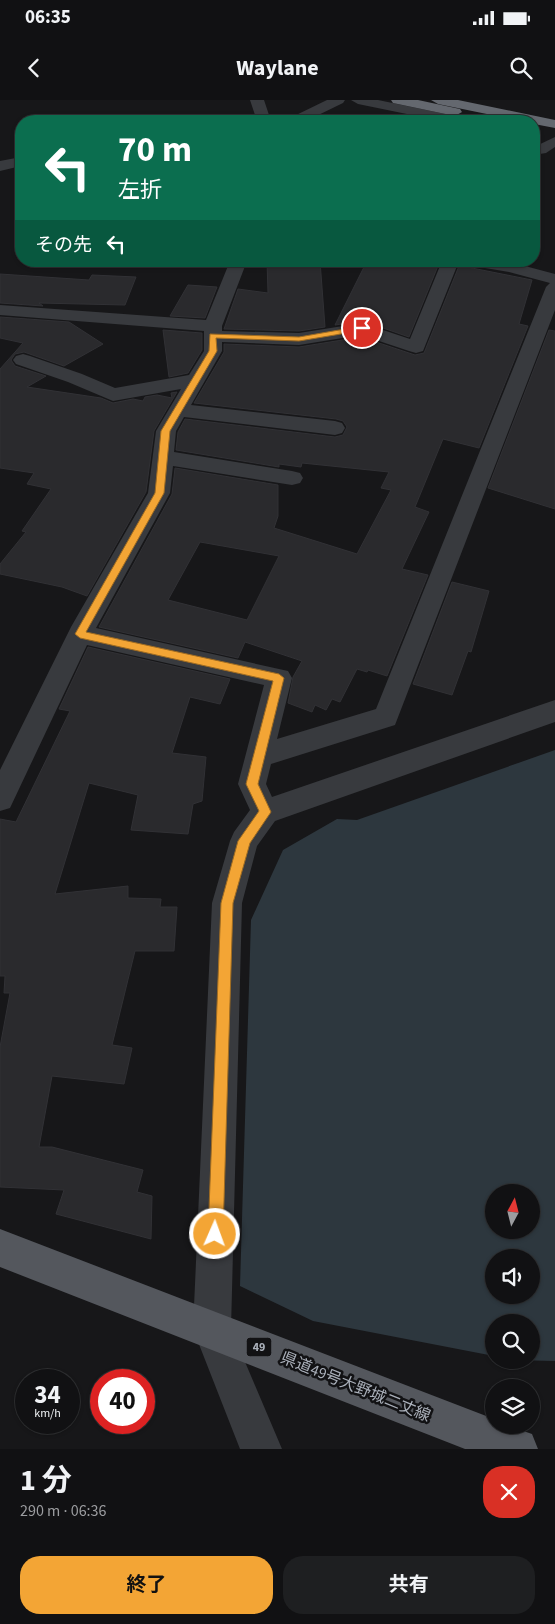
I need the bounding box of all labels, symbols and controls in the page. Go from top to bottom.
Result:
text: 06:35 [25,4,71,31]
text: Waylane [236,52,319,84]
icon: back [20,54,48,82]
icon: search [507,54,535,82]
text: 70 m [118,125,192,175]
icon: left [35,135,100,200]
text: 左折 [118,174,162,206]
icon: left [102,230,130,258]
text: その先 [35,232,92,259]
pin [341,307,383,349]
icon: arrive [348,314,376,342]
north arrow [485,1184,540,1239]
map controls [485,1184,540,1434]
position arrow [188,1207,240,1259]
button: sound [485,1249,540,1304]
button: search [485,1314,540,1369]
road number: 49 [246,1338,272,1356]
street label: 県道49号大野城二丈線 [277,1347,434,1427]
speed limit sign: 40 [90,1369,155,1434]
text: 34 [34,1377,61,1413]
button: layers [485,1379,540,1434]
text: km/h [34,1405,61,1422]
text: 1 分 [20,1459,72,1502]
button: close [483,1466,535,1518]
text: 290 m · 06:36 [20,1500,107,1522]
button: 終了 [20,1556,273,1614]
button: 共有 [283,1556,535,1614]

